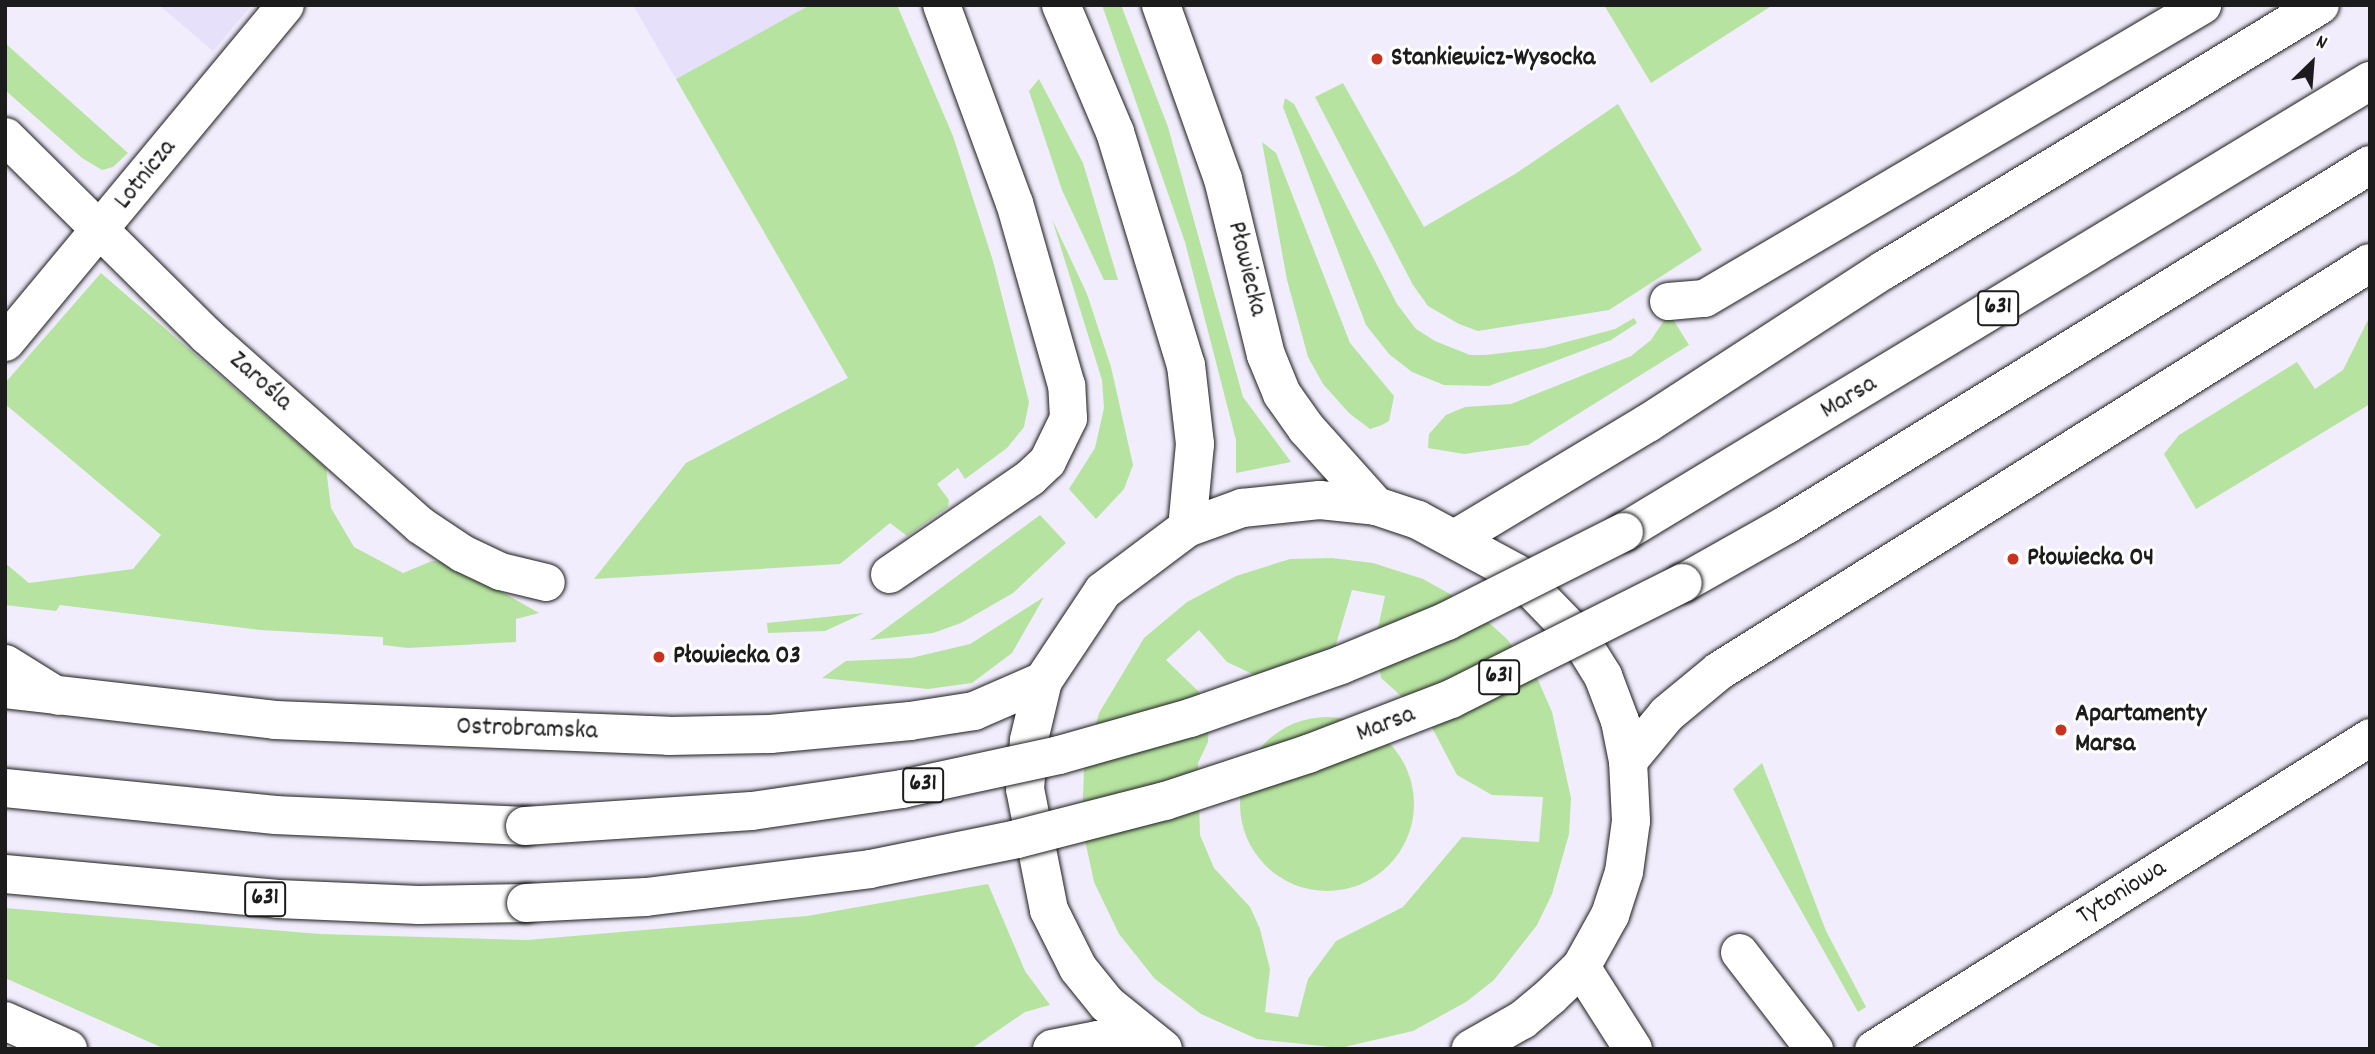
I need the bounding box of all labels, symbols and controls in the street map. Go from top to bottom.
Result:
north arrow [2277,28,2347,98]
text: N [2311,29,2331,58]
place label: Stankiewicz-Wysocka [1391,43,1595,75]
marker: Stankiewicz-Wysocka [1369,51,1385,67]
street label: Lotnicza [108,134,184,216]
street label: Płowiecka [1219,219,1273,319]
road number: 631 [1977,288,2019,328]
street label: Zarośla [222,345,298,419]
street label: Marsa [1815,369,1883,427]
place label: Płowiecka 04 [2027,543,2154,575]
marker: Płowiecka 04 [2005,551,2021,567]
place label: Płowiecka 03 [673,641,801,673]
marker: Płowiecka 03 [651,649,667,665]
road number: 631 [1478,656,1520,698]
place label: Apartamenty Marsa [2075,699,2206,760]
street label: Marsa [1352,700,1420,750]
street label: Ostrobramska [456,712,598,748]
marker: Apartamenty Marsa [2053,722,2069,738]
road number: 631 [902,764,944,806]
street label: Tytoniowa [2072,853,2172,933]
road number: 631 [244,878,286,919]

